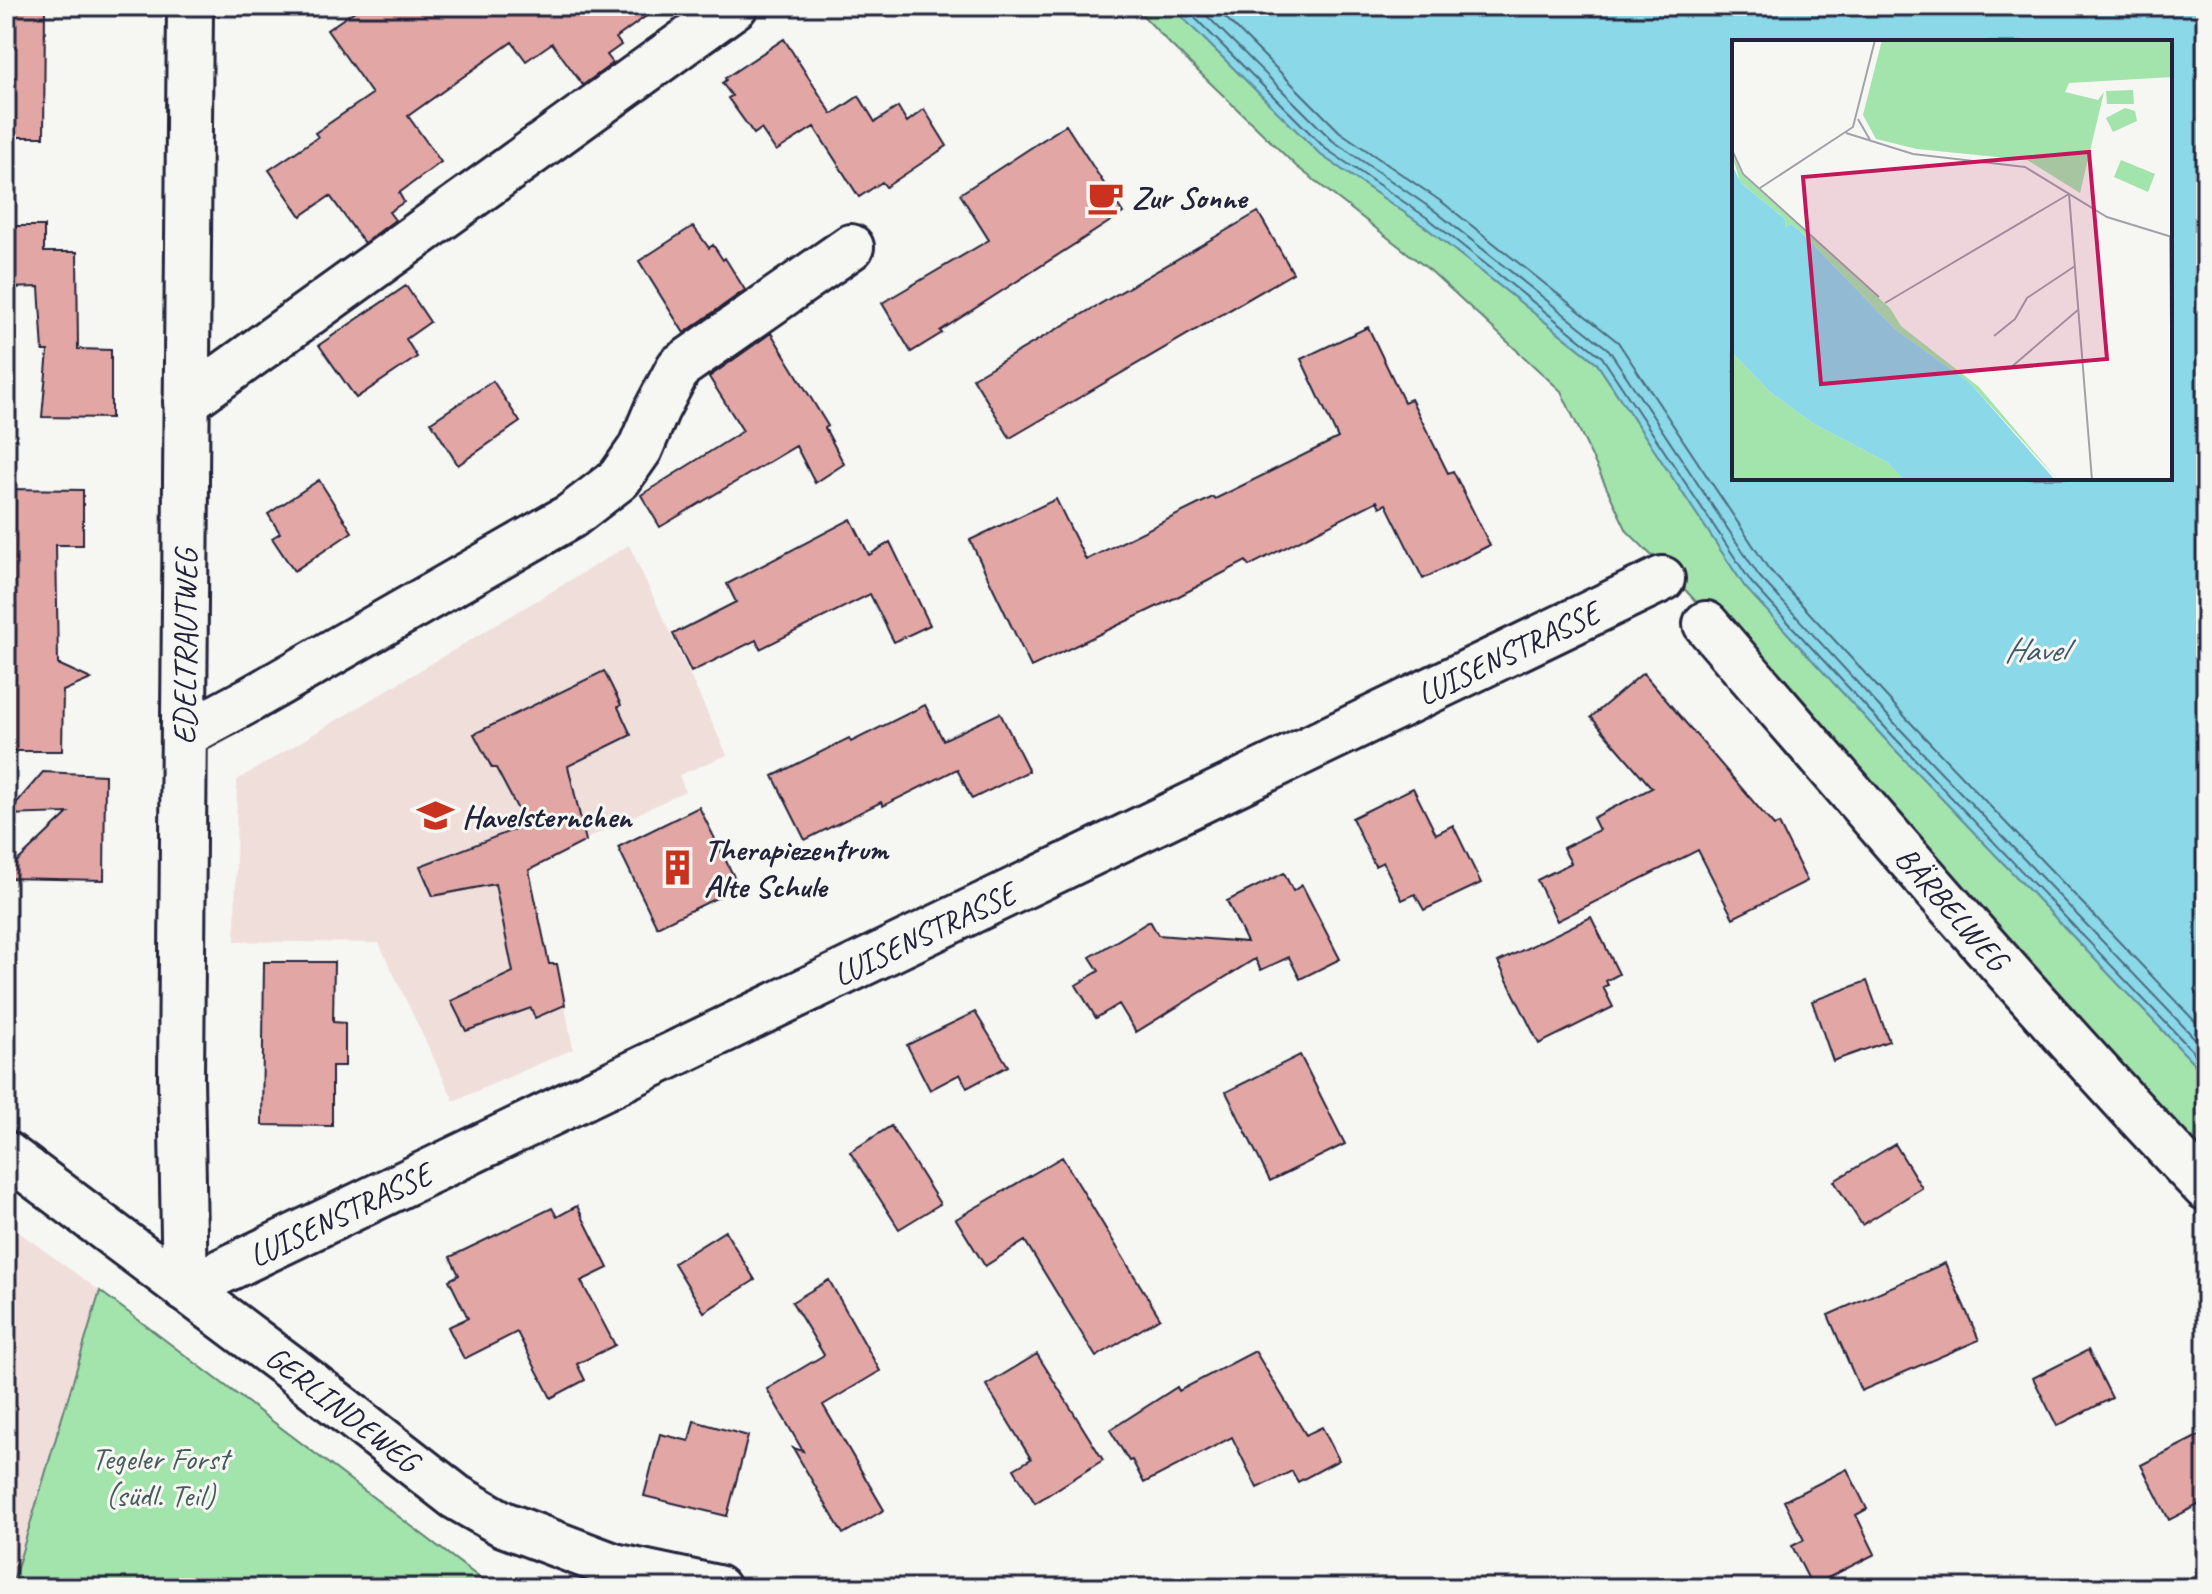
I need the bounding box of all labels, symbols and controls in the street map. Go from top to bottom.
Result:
inset map [1732,40,2172,480]
place label: Zur Sonne [1132,177,1249,218]
cafe icon: Zur Sonne [1087,178,1125,216]
street label: EDELTRAUTWEG [163,546,206,745]
street label: LUISENSTRASSE [1410,590,1610,714]
water label: Havel [2004,628,2077,671]
place label: Havelsternchen [462,796,634,837]
school or university icon: Havelsternchen [417,797,455,835]
place label: Therapiezentrum Alte Schule [704,829,890,907]
street label: BÄRBELWEG [1887,838,2020,981]
building icon: Therapiezentrum Alte Schule [659,848,697,886]
street label: LUISENSTRASSE [826,871,1026,995]
street label: LUISENSTRASSE [242,1151,442,1276]
street label: GERLINDEWEG [258,1336,430,1483]
park label: Tegeler Forst (südl. Teil) [91,1438,233,1516]

